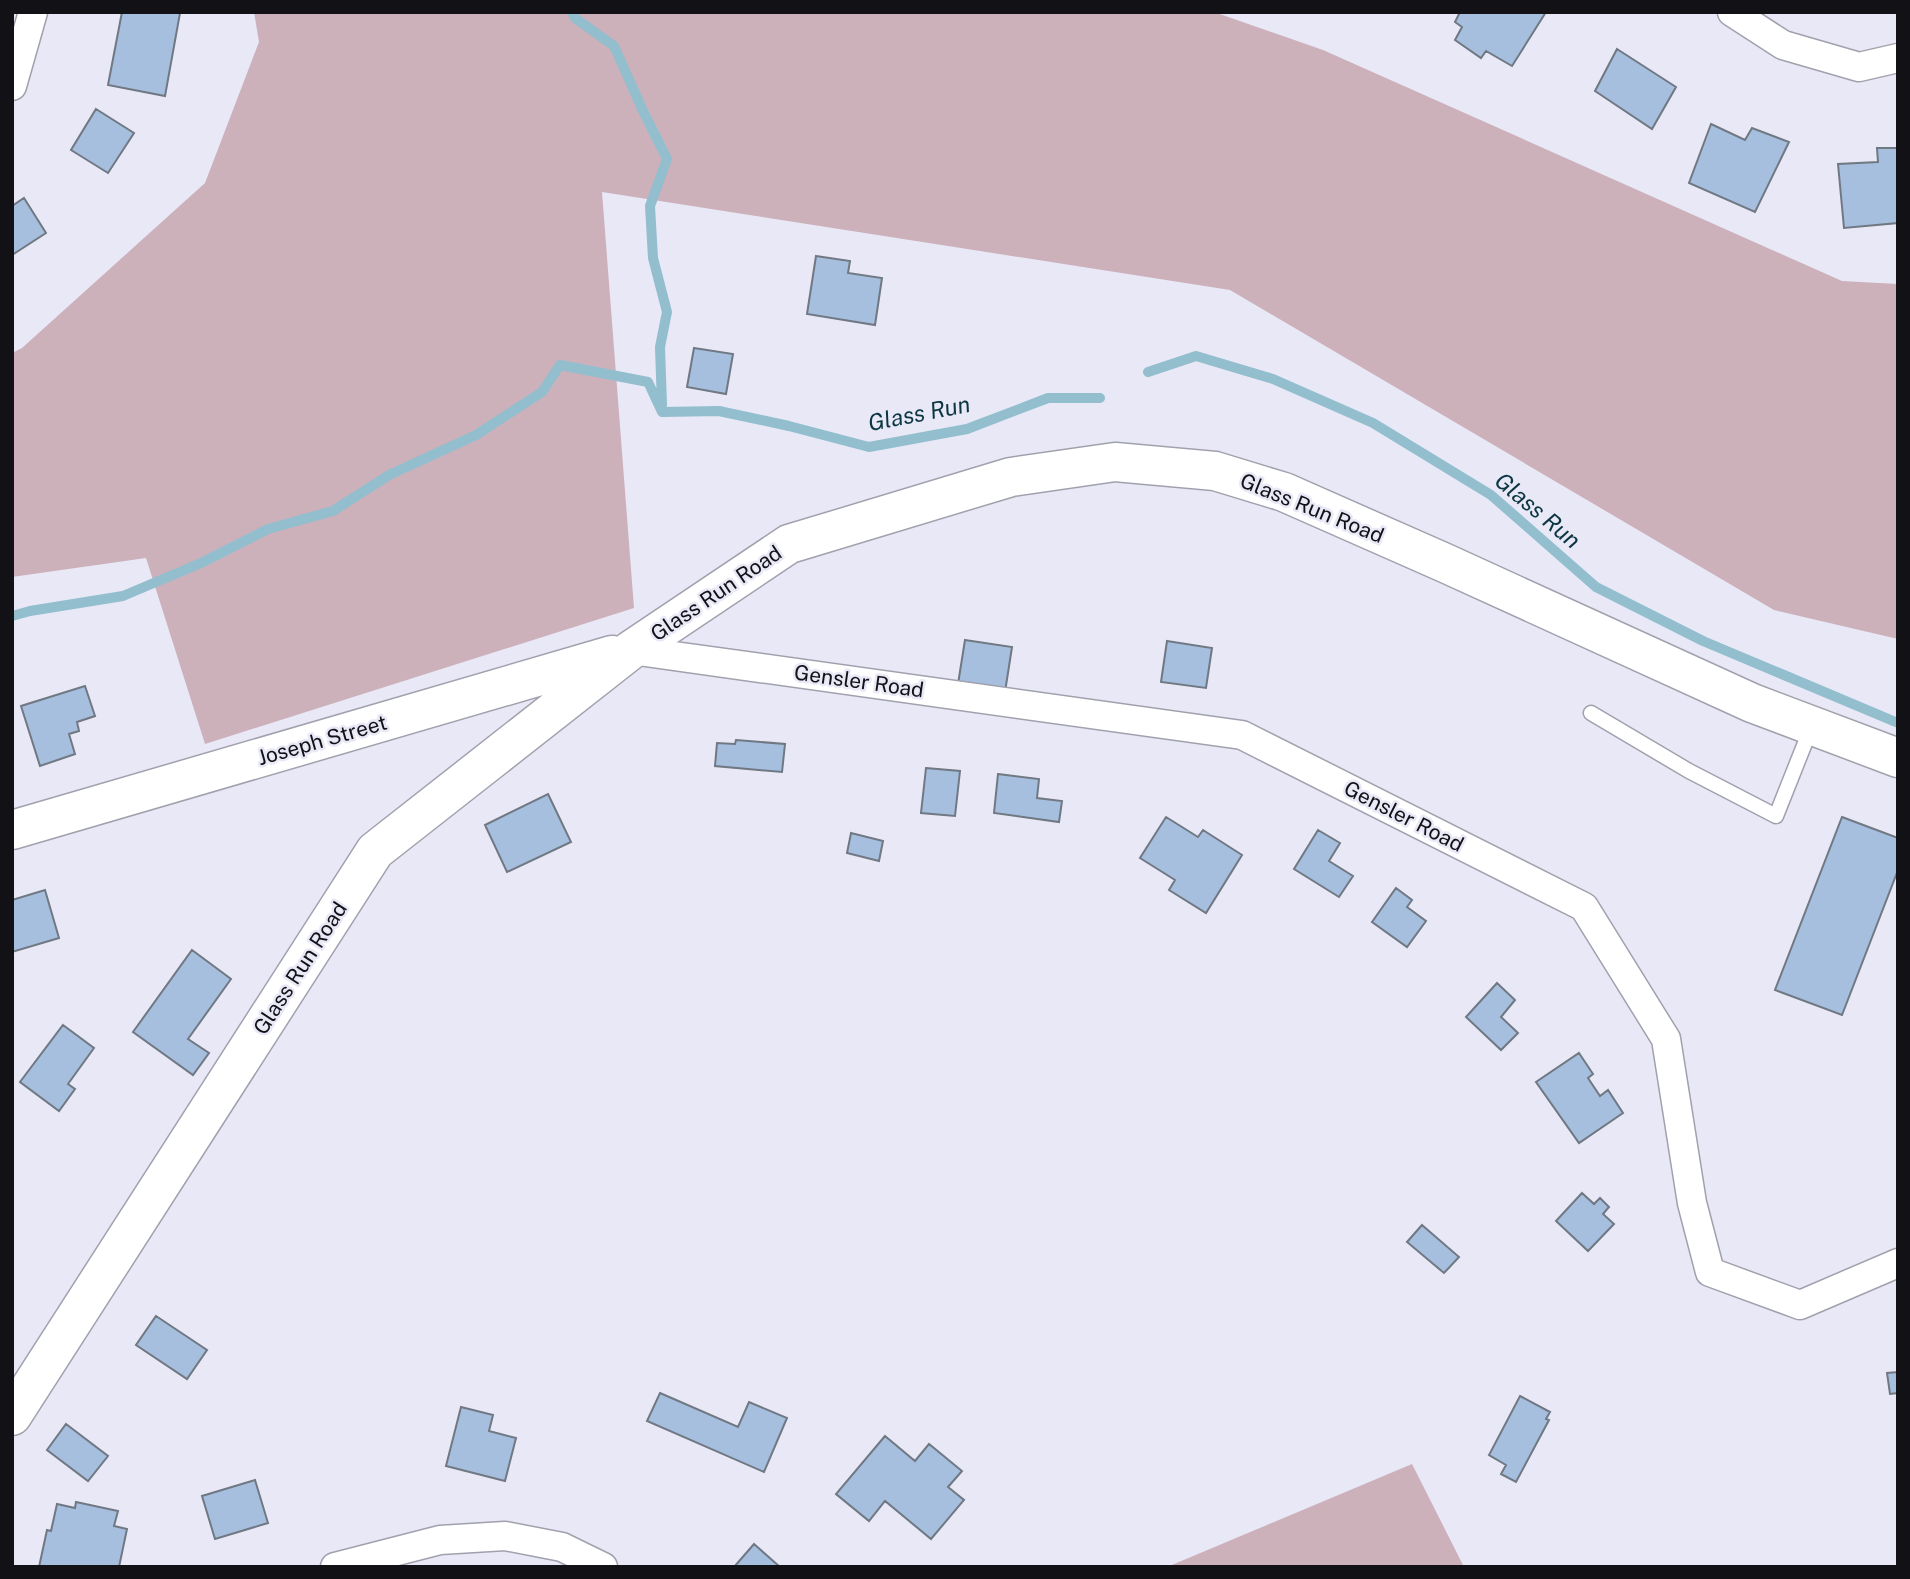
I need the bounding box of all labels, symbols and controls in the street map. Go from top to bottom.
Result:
water label: Glass Run [866,390,972,436]
water label: Glass Run [1490,466,1586,554]
street label: Glass Run Road [1237,468,1387,548]
street label: Glass Run Road [646,540,786,646]
street label: Gensler Road [793,660,925,702]
street label: Joseph Street [254,710,390,770]
street label: Gensler Road [1340,775,1468,857]
street label: Glass Run Road [248,897,352,1039]

